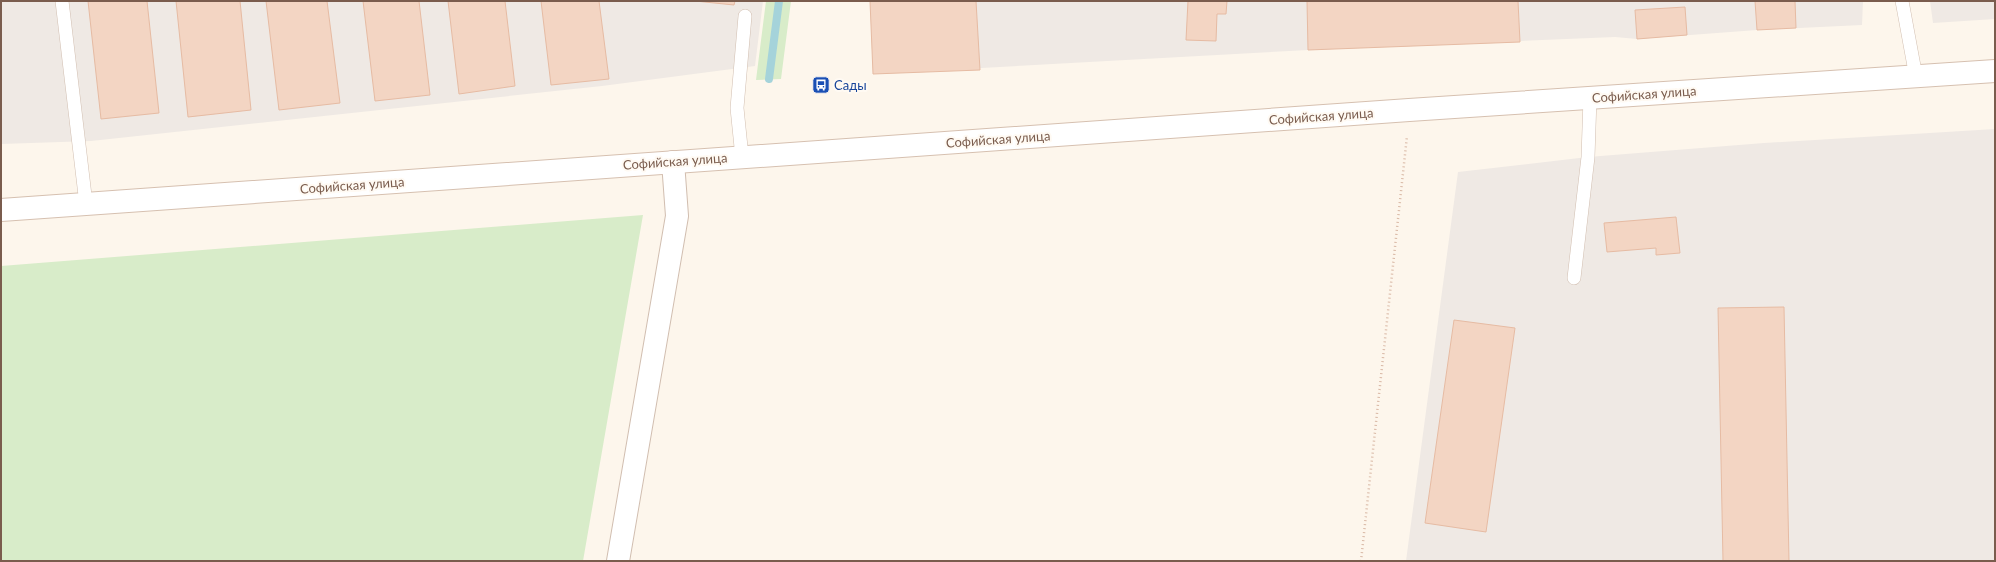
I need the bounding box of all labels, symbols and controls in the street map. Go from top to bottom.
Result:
bus stop icon: Сады [811,75,831,95]
place label: Сады [834,77,867,93]
street label: Софийская улица [1591,82,1697,106]
street label: Софийская улица [1268,104,1374,128]
street label: Софийская улица [945,127,1051,151]
street label: Софийская улица [622,149,728,173]
street label: Софийская улица [299,173,405,197]

